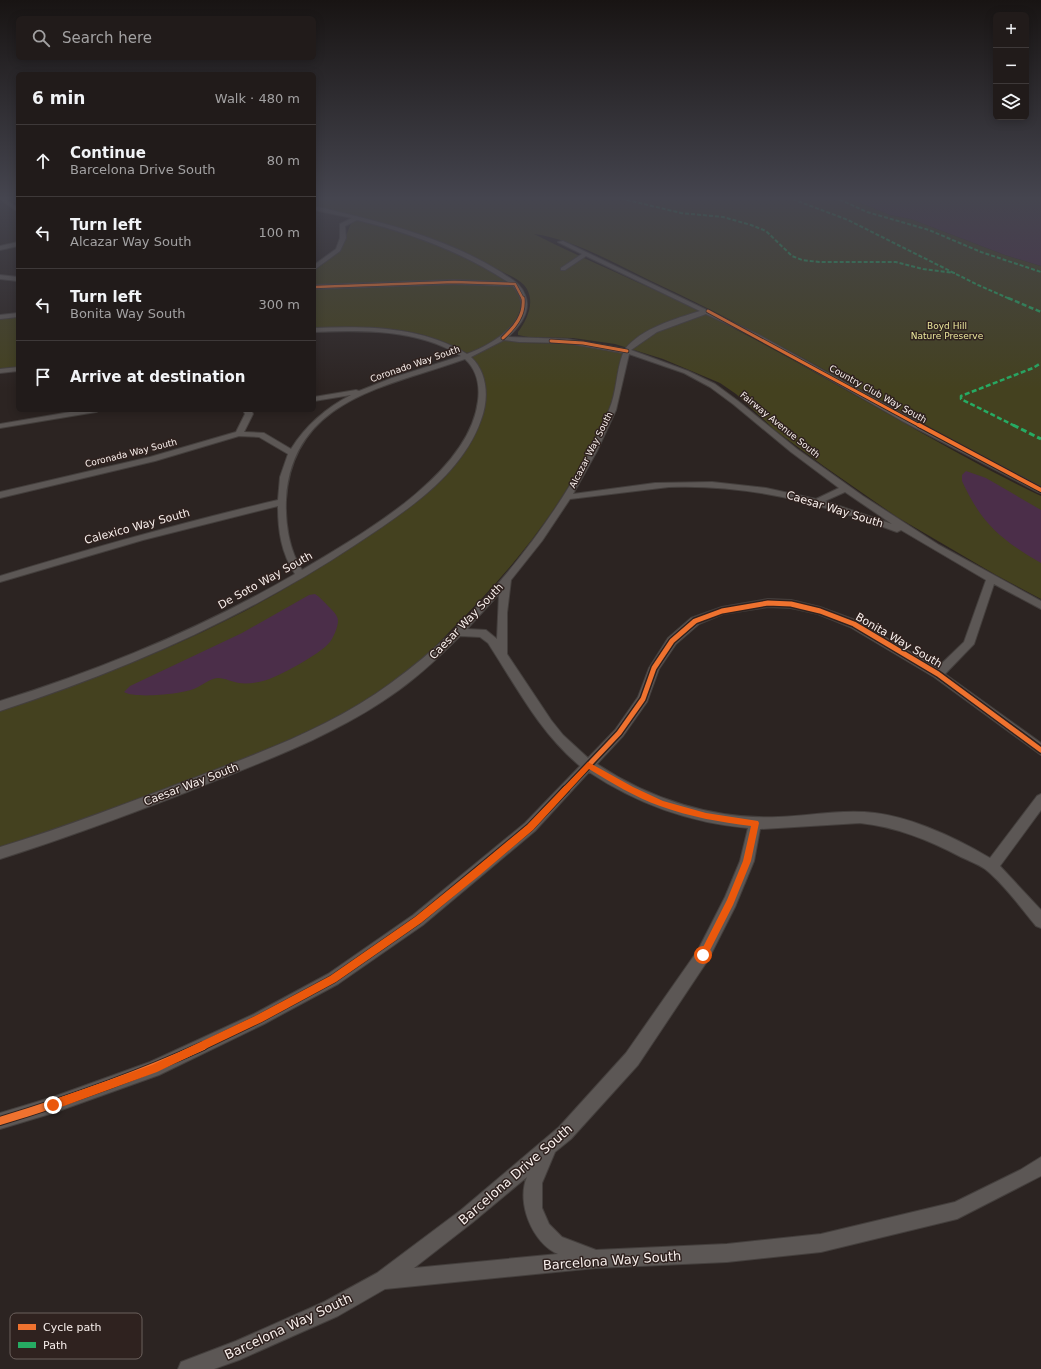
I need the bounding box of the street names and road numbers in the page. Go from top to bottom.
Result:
street label: Coronado Way South [369,344,461,384]
street label: Country Club Way South [828,363,928,425]
street label: Fairway Avenue South [738,390,822,460]
street label: Alcazar Way South [567,410,615,490]
street label: Coronada Way South [84,437,178,469]
street label: Caesar Way South [785,489,885,530]
street label: Calexico Way South [83,506,191,547]
street label: De Soto Way South [216,549,315,612]
street label: Caesar Way South [427,581,506,662]
street label: Bonita Way South [853,610,944,671]
street label: Caesar Way South [142,760,240,809]
street label: Barcelona Drive South [455,1121,575,1228]
street label: Barcelona Way South [542,1248,682,1273]
street label: Barcelona Way South [222,1290,354,1363]

